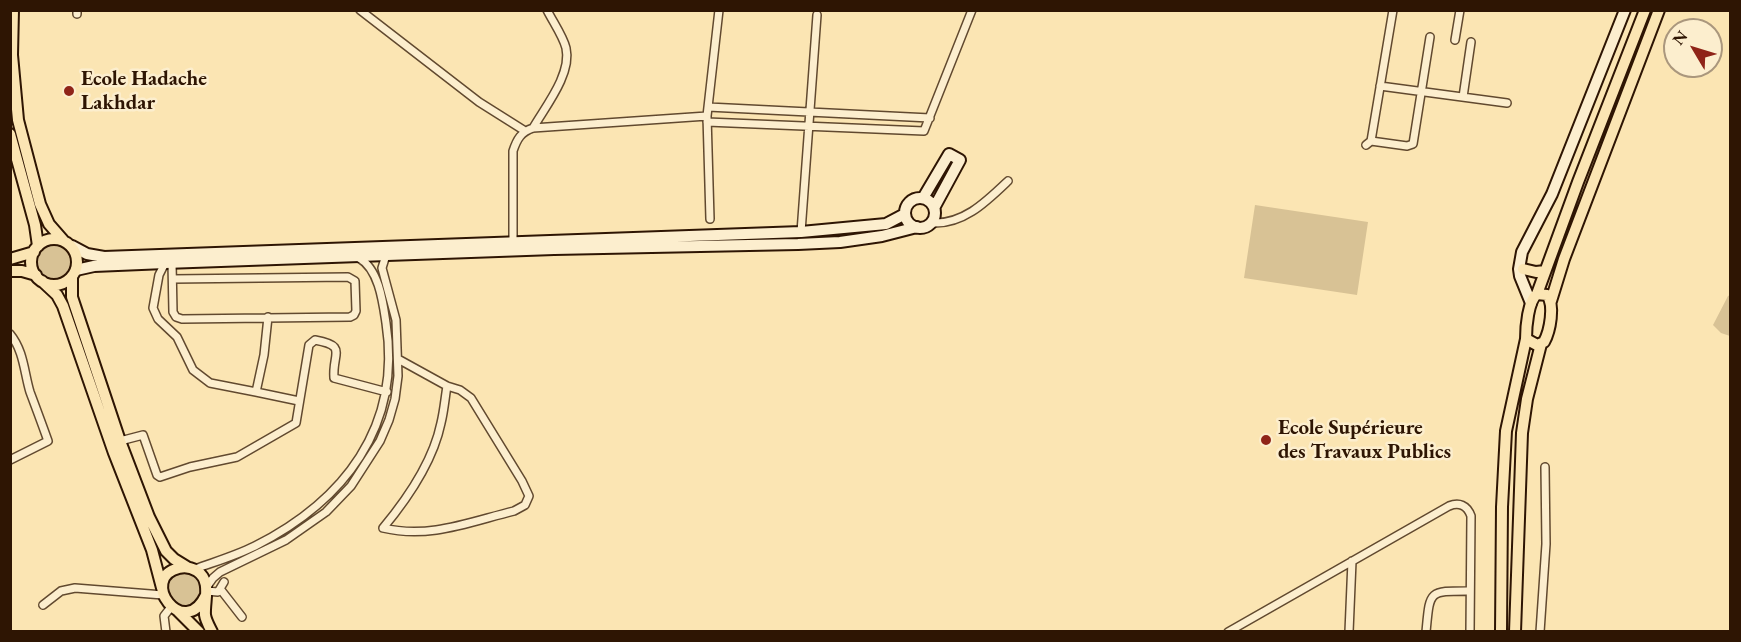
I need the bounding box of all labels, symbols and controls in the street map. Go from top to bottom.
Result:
north arrow [1663,18,1723,78]
text: N [1668,26,1692,49]
place label: Ecole Hadache Lakhdar [81,66,207,116]
marker: Ecole Hadache Lakhdar [62,84,76,98]
place label: Ecole Supérieure des Travaux Publics [1278,415,1451,465]
marker: Ecole Supérieure des Travaux Publics [1259,433,1273,447]

